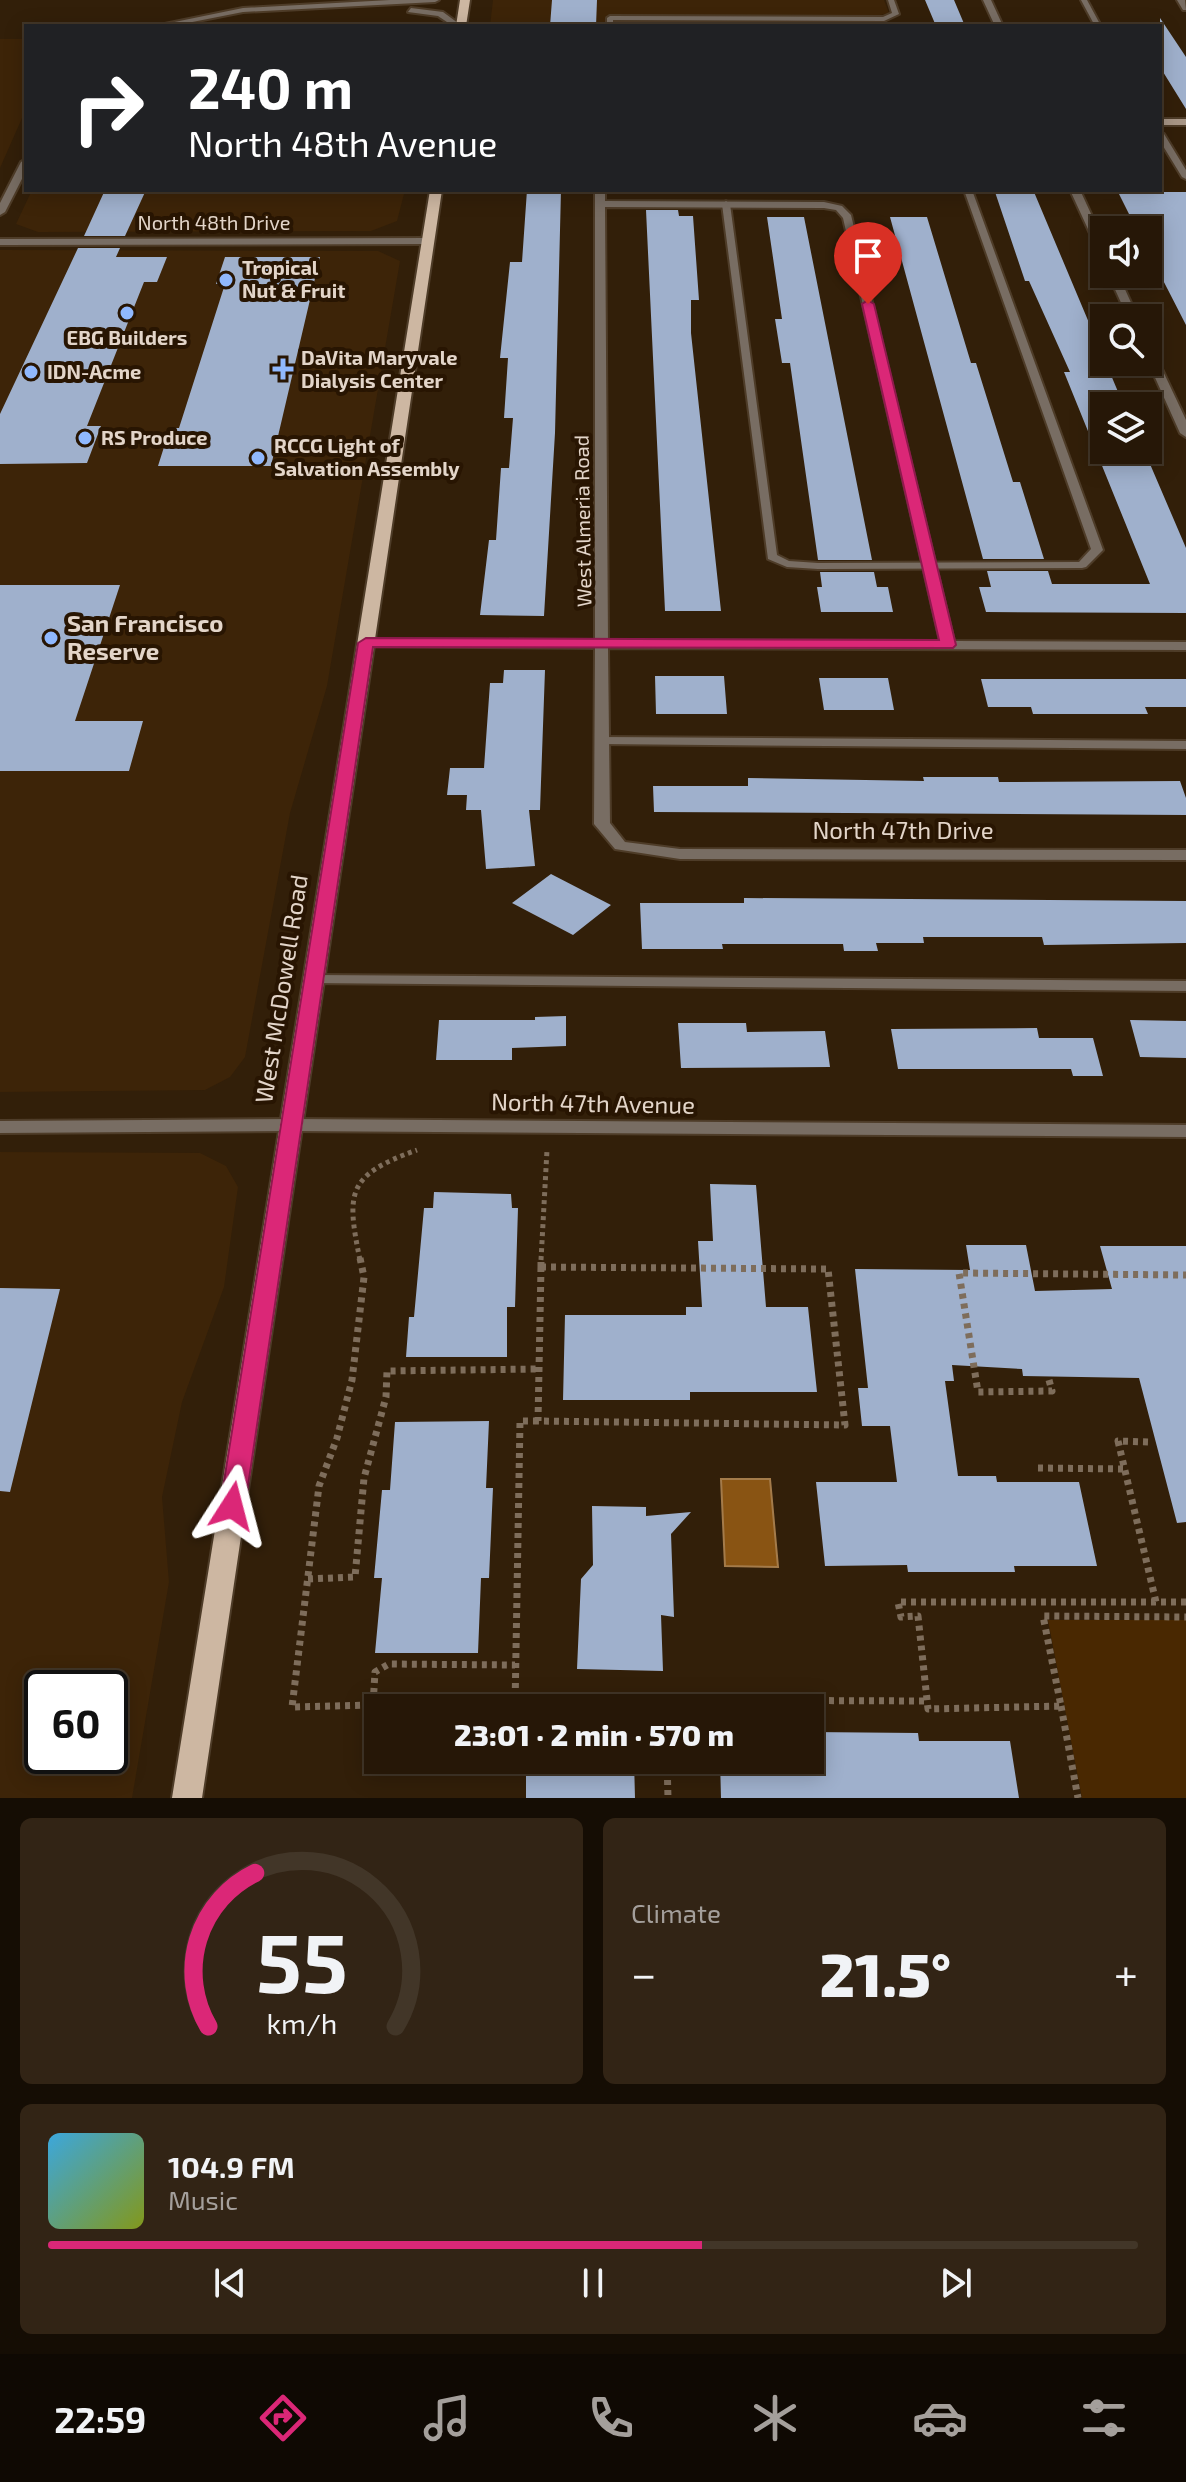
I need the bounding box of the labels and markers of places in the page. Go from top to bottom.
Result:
pin [834,222,902,304]
place label: Tropical Nut & Fruit [242,255,345,302]
marker: Tropical Nut & Fruit [217,271,235,289]
marker: EBG Builders [118,304,136,322]
place label: EBG Builders [67,325,187,349]
place label: DaVita Maryvale Dialysis Center [301,345,458,393]
marker: DaVita Maryvale Dialysis Center [272,358,294,380]
place label: IDN-Acme [47,359,141,383]
marker: IDN-Acme [22,363,40,381]
place label: RS Produce [101,425,208,449]
marker: RS Produce [76,429,94,447]
place label: RCCG Light of Salvation Assembly [274,433,460,481]
marker: RCCG Light of Salvation Assembly [249,449,267,467]
place label: San Francisco Reserve [67,608,223,665]
marker: San Francisco Reserve [42,629,60,647]

